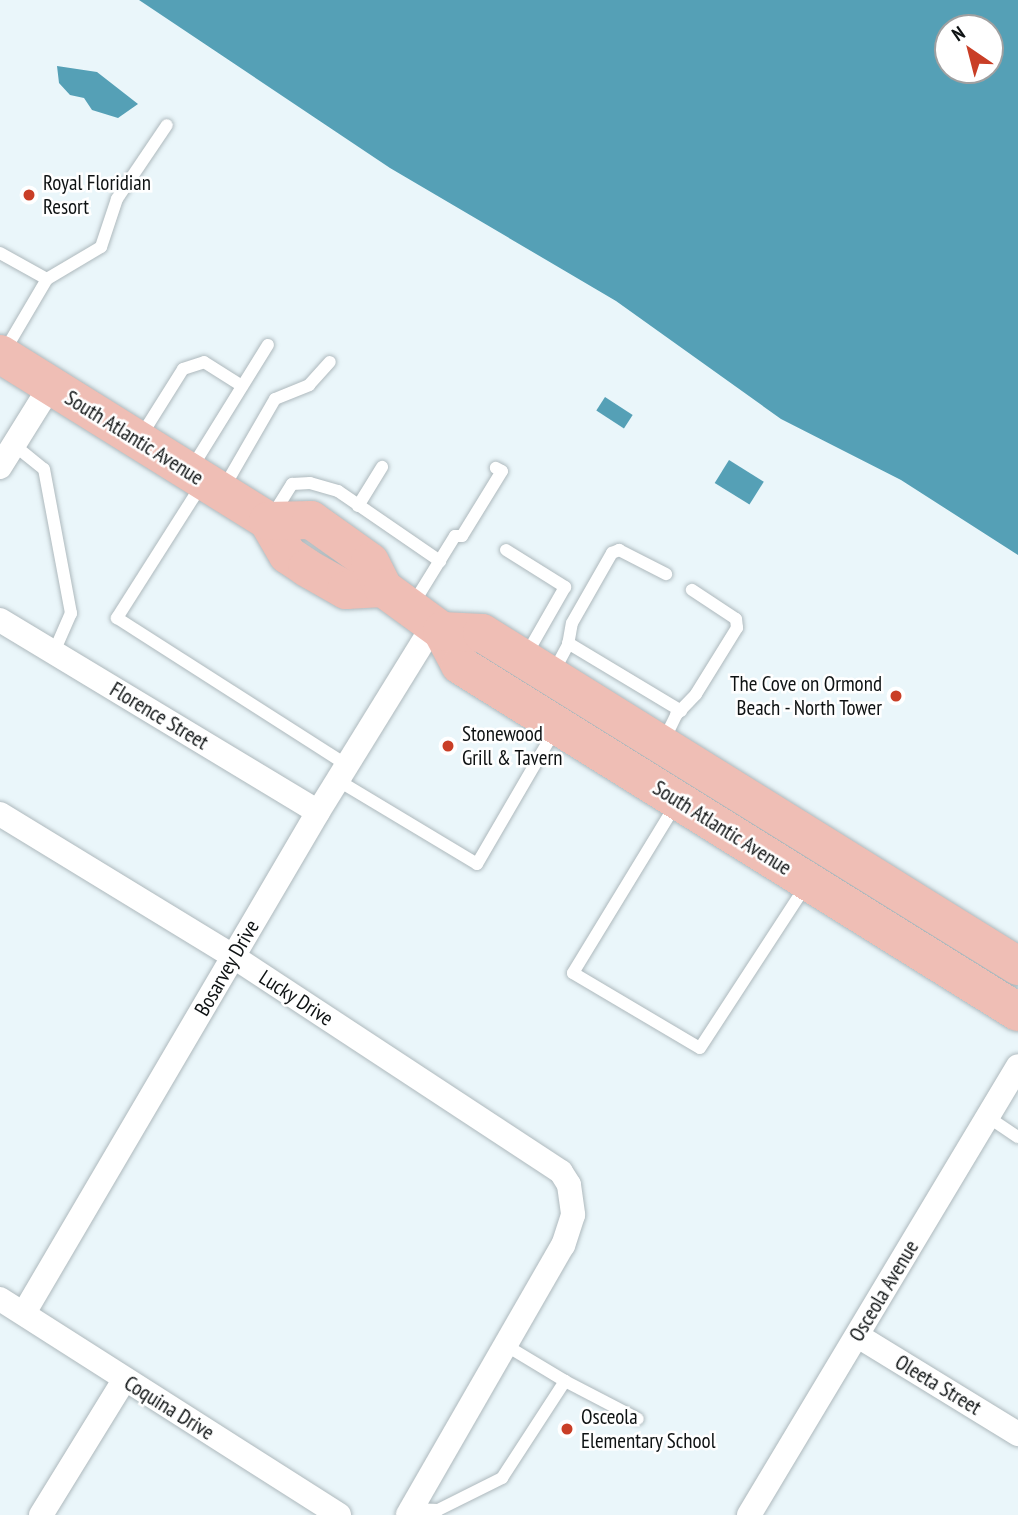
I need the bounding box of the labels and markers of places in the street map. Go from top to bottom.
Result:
place label: Royal Floridian Resort [43,170,151,220]
marker: Royal Floridian Resort [21,187,37,203]
place label: The Cove on Ormond Beach - North Tower [730,671,882,721]
marker: The Cove on Ormond Beach - North Tower [888,688,904,704]
place label: Stonewood Grill & Tavern [462,721,563,771]
marker: Stonewood Grill & Tavern [440,738,456,754]
place label: Osceola Elementary School [581,1404,716,1454]
marker: Osceola Elementary School [559,1421,575,1437]

